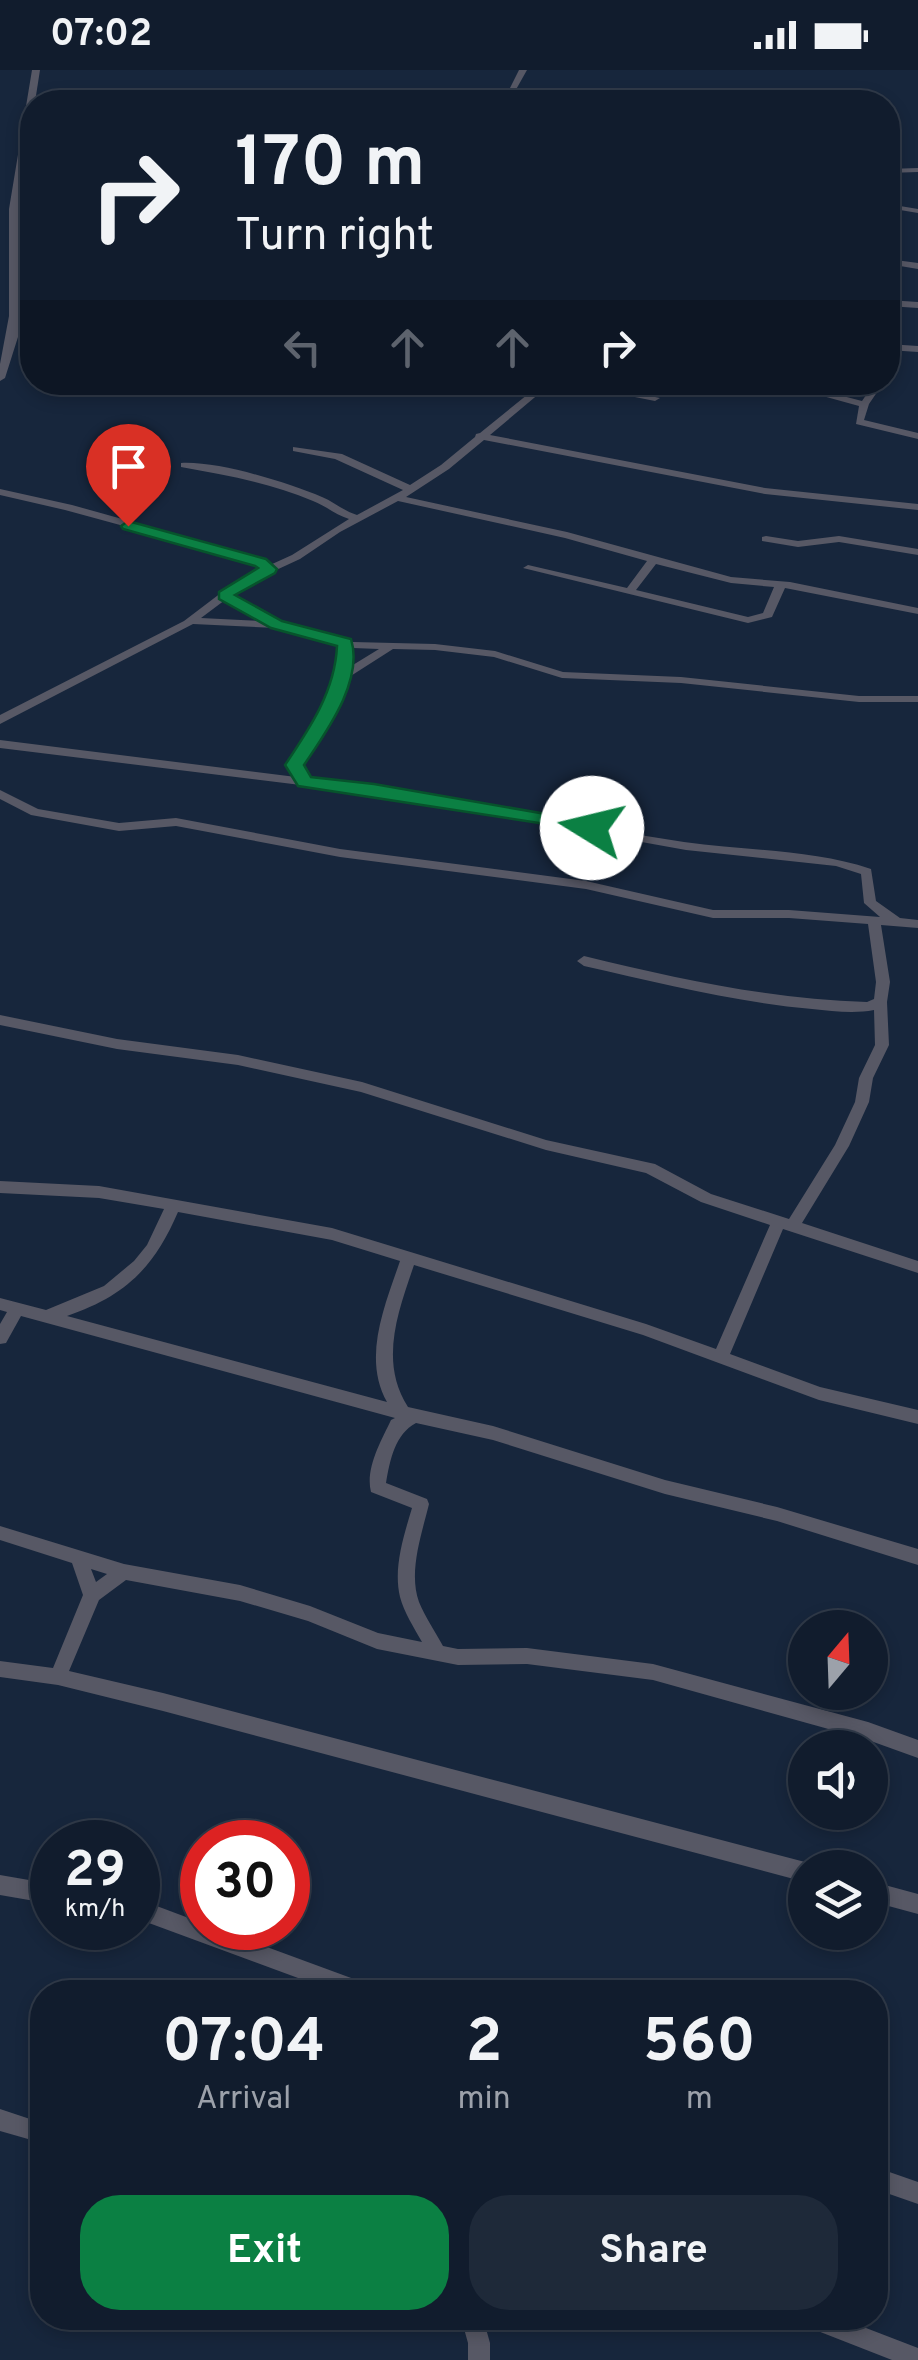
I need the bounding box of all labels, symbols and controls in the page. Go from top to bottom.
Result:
text: 07:02 [50,11,152,60]
text: 170 m [235,122,425,211]
icon: right [70,130,200,260]
text: Turn right [235,209,434,266]
icon: left [275,320,330,375]
icon: ahead [380,320,435,375]
icon: ahead [485,320,540,375]
icon: right [590,320,645,375]
pin [86,424,171,527]
icon: arrive [101,439,156,494]
position arrow [540,776,644,880]
north arrow [788,1610,888,1710]
map controls [788,1610,888,1950]
button: sound [788,1730,888,1830]
speed limit sign: 30 [180,1820,310,1950]
text: 29 [64,1841,126,1904]
button: layers [788,1850,888,1950]
text: km/h [65,1894,125,1926]
text: 07:04 [162,2007,325,2083]
text: 2 [466,2007,502,2083]
text: 560 [643,2007,756,2083]
text: Arrival [196,2080,291,2120]
text: min [457,2080,511,2120]
text: m [686,2080,713,2120]
button: Exit [80,2195,449,2310]
button: Share [469,2195,838,2310]

